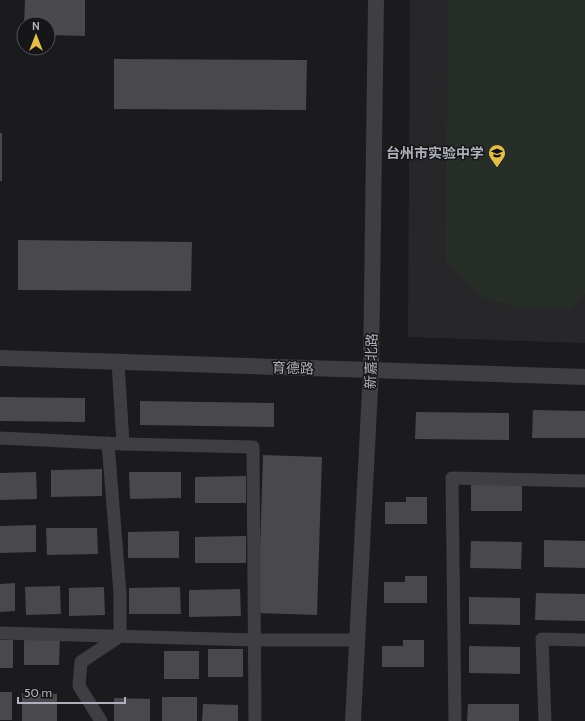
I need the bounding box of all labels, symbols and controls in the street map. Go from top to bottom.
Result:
north arrow [16,16,56,56]
text: N [32,19,40,33]
school or university icon: 台州市实验中学 [487,143,507,168]
place label: 台州市实验中学 [386,144,484,162]
street label: 新嘉北路 [361,333,381,389]
street label: 育德路 [272,358,314,378]
scale bar [18,679,125,705]
text: 50 m [24,685,52,700]

